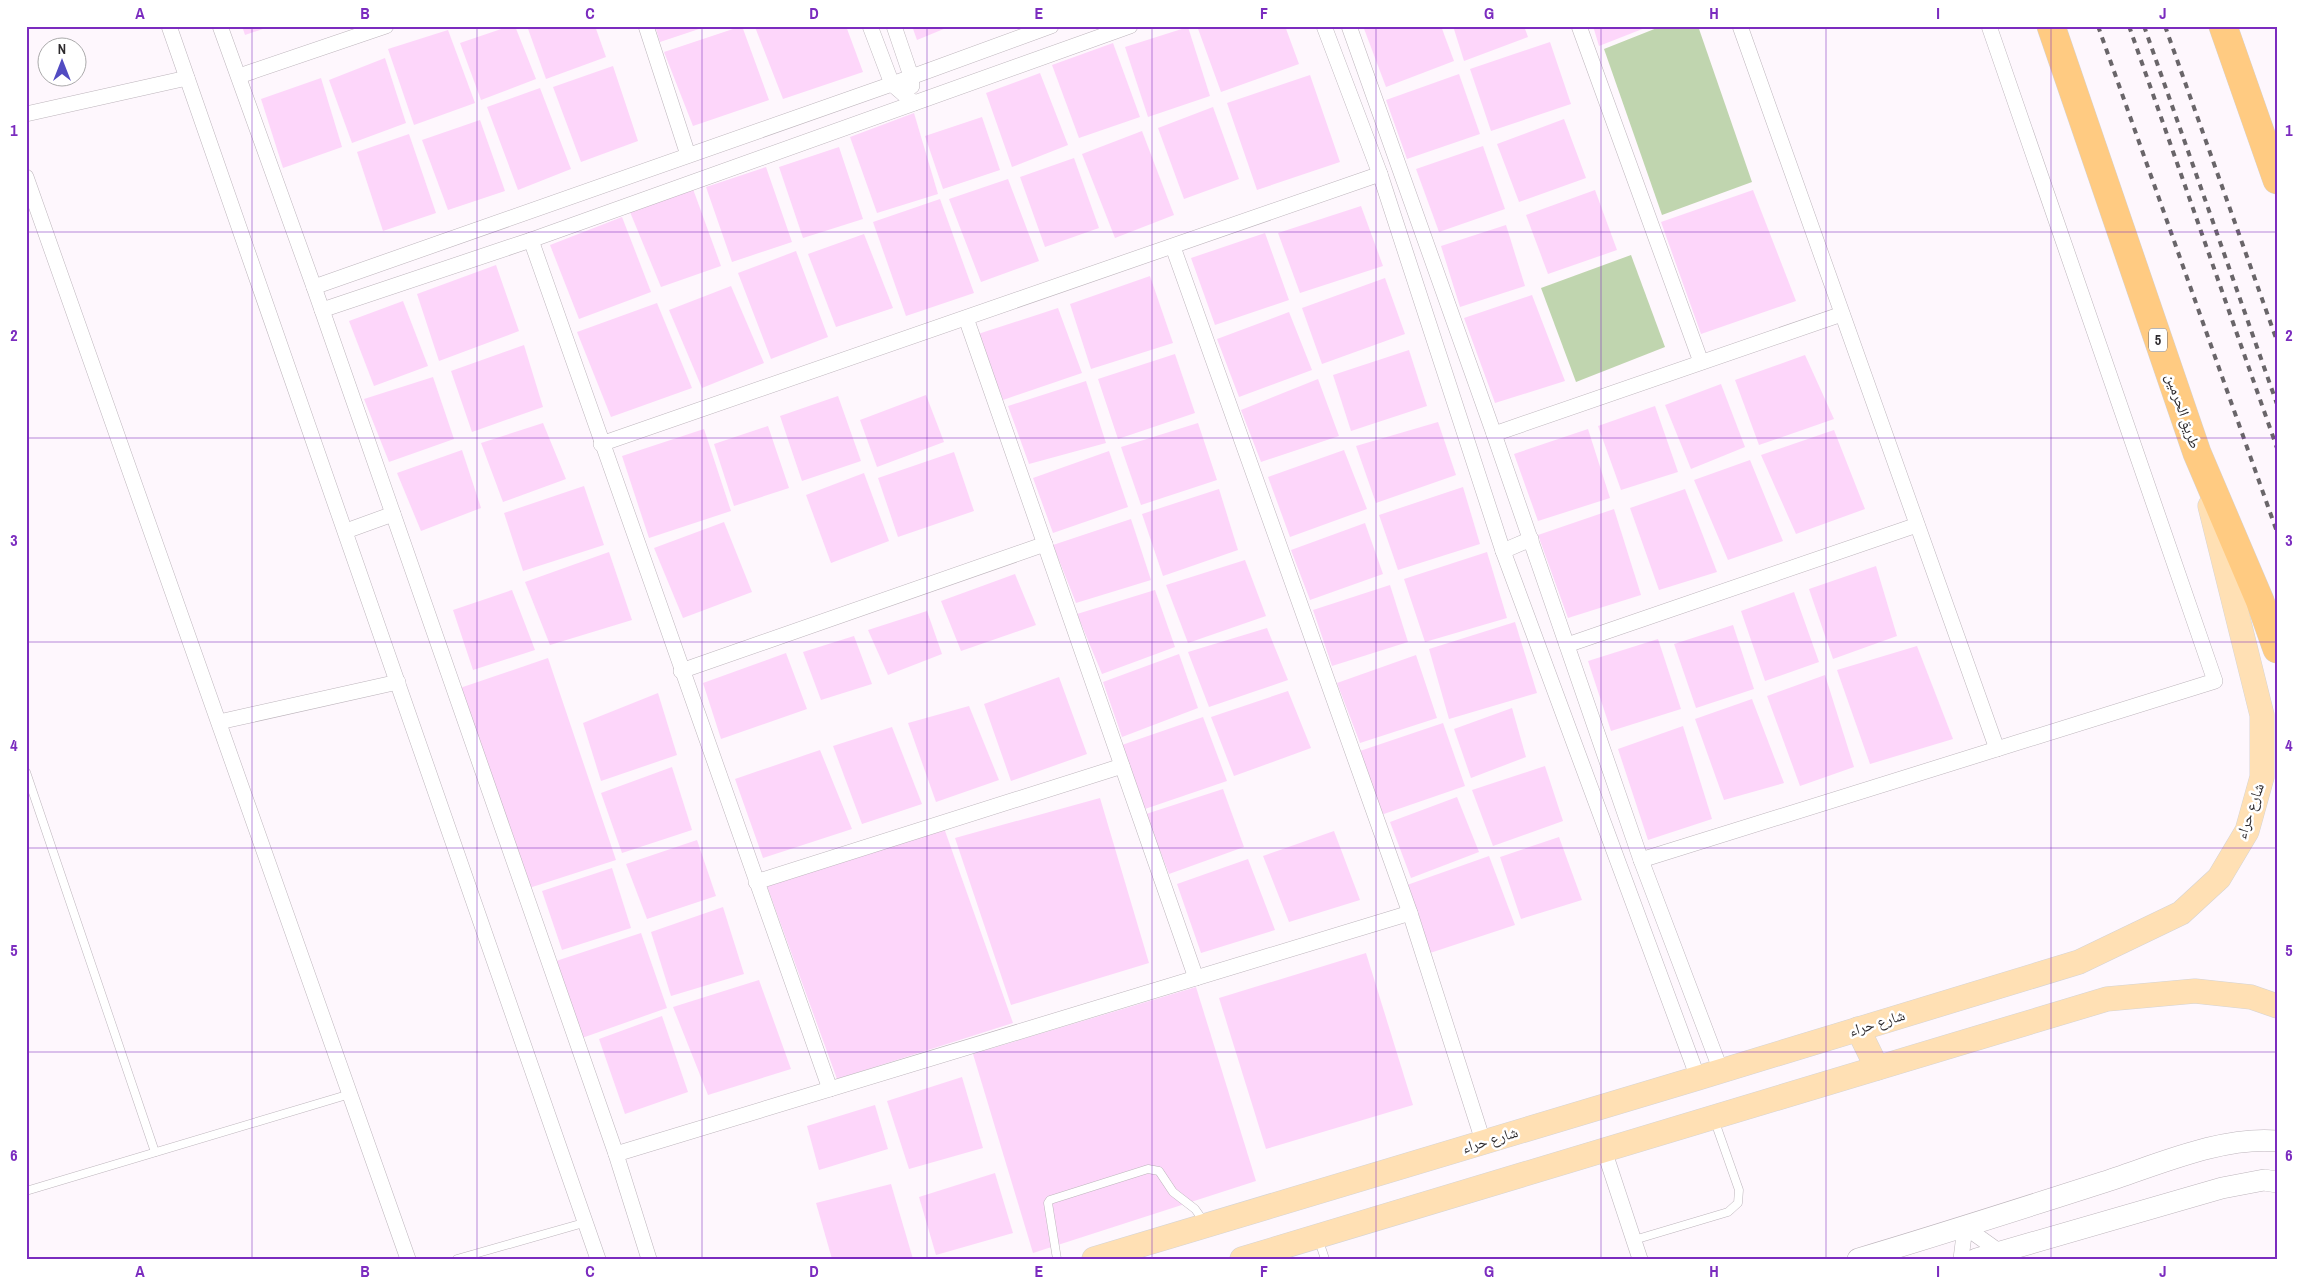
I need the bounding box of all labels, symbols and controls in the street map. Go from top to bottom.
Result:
text: A [135,2,145,24]
text: B [360,2,370,24]
text: C [585,2,595,24]
text: D [809,2,819,24]
text: E [1035,2,1044,24]
text: F [1260,2,1268,24]
text: G [1484,2,1494,24]
text: H [1709,2,1719,24]
text: I [1936,2,1940,24]
text: J [2159,2,2167,24]
north arrow [38,38,88,88]
text: N [58,40,66,58]
text: 1 [10,119,18,141]
text: 1 [2285,119,2293,141]
text: 2 [10,324,18,346]
text: 2 [2285,324,2293,346]
road number: 5 [2149,328,2167,352]
street label: طريق الحرمين [2161,371,2206,451]
text: 3 [10,529,18,551]
text: 3 [2285,529,2293,551]
text: 4 [10,734,18,756]
text: 4 [2285,734,2293,756]
street label: شارع حراء [2230,780,2269,842]
text: 5 [10,939,18,961]
text: 5 [2285,939,2293,961]
street label: شارع حراء [1846,1004,1908,1041]
street label: شارع حراء [1459,1121,1521,1158]
text: 6 [10,1144,18,1166]
text: 6 [2285,1144,2293,1166]
text: A [135,1260,145,1282]
text: B [360,1260,370,1282]
text: C [585,1260,595,1282]
text: D [809,1260,819,1282]
text: E [1035,1260,1044,1282]
text: F [1260,1260,1268,1282]
text: G [1484,1260,1494,1282]
text: H [1709,1260,1719,1282]
text: I [1936,1260,1940,1282]
text: J [2159,1260,2167,1282]

